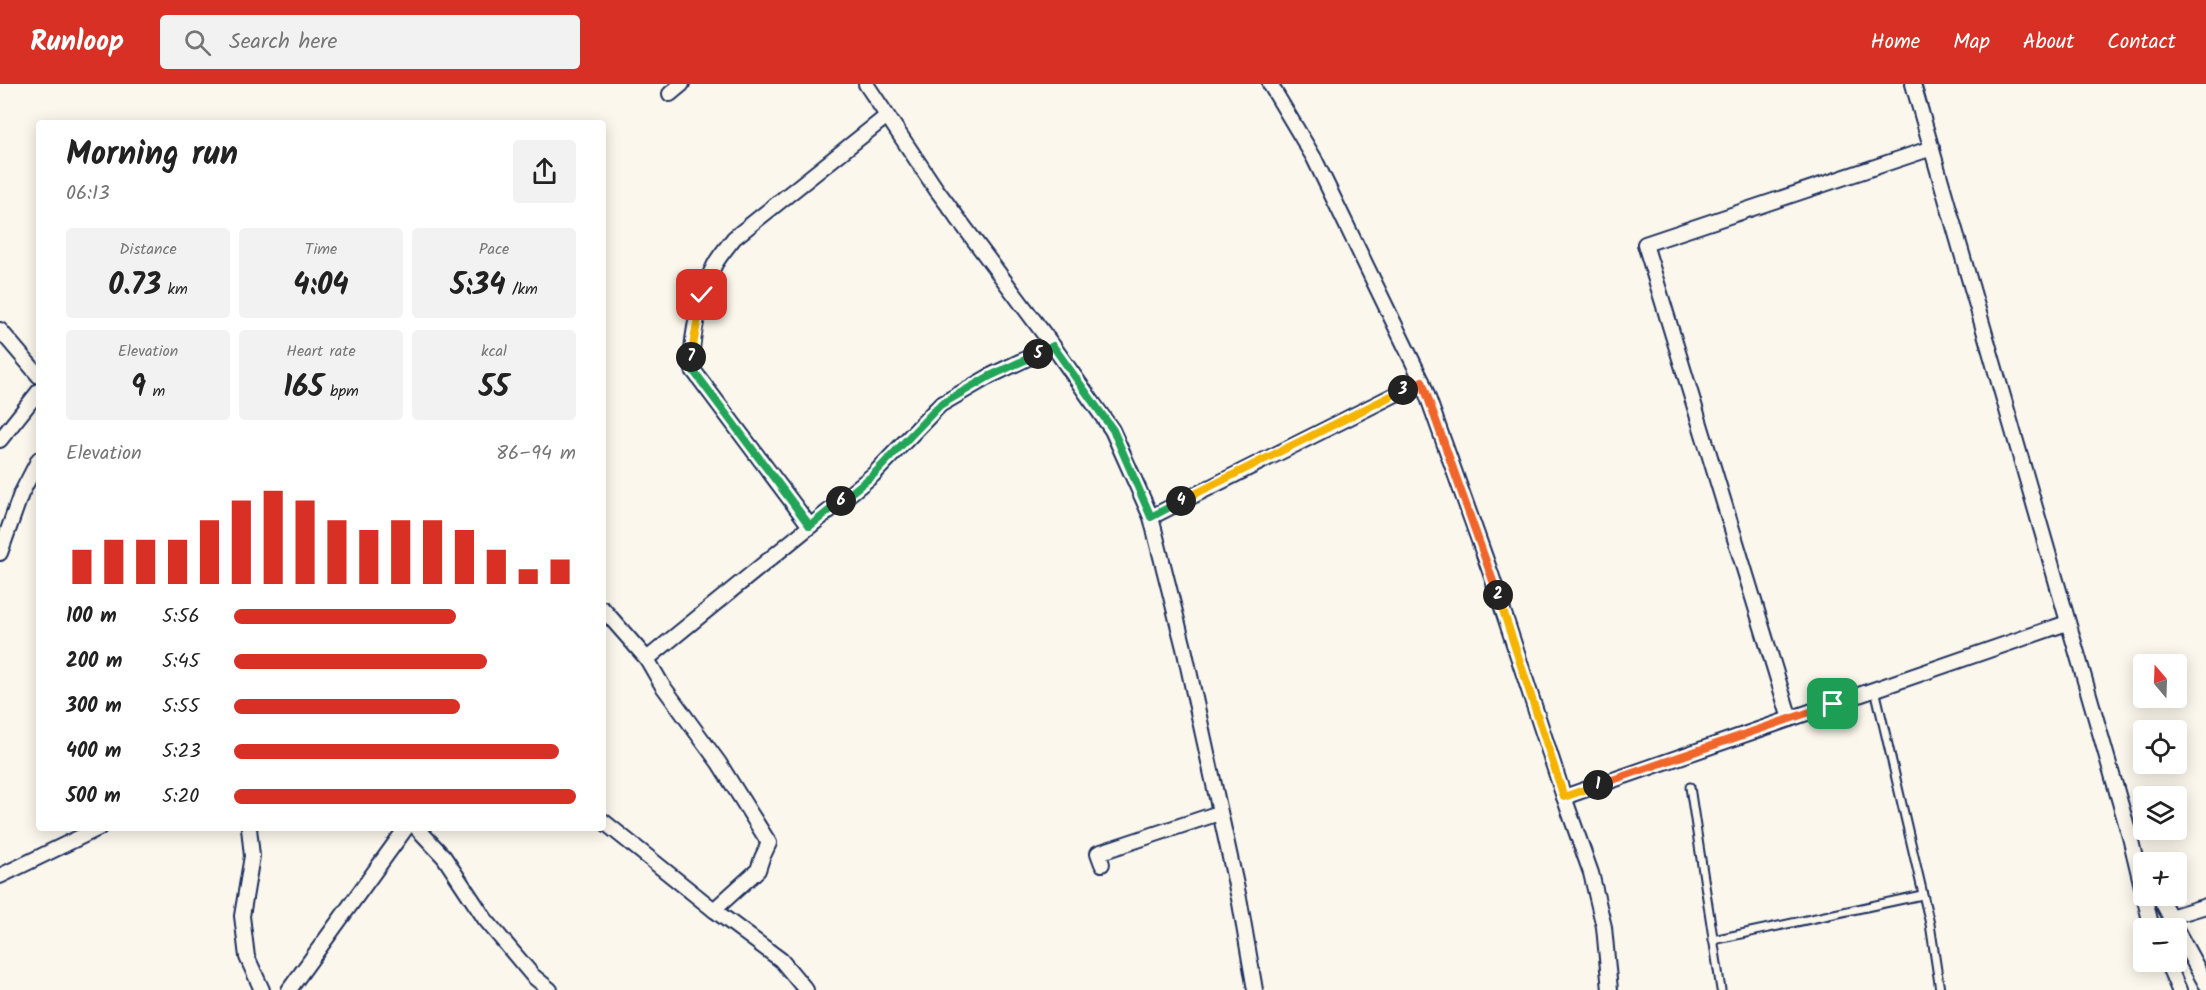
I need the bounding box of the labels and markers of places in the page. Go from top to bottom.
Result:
pin [676,269,727,320]
pin: 5 [1023,339,1053,369]
pin: 7 [676,342,706,372]
pin: 3 [1388,375,1418,405]
pin: 6 [826,486,856,516]
pin: 4 [1166,486,1196,516]
pin: 2 [1483,580,1513,610]
pin [1807,678,1858,729]
pin: 1 [1583,770,1613,800]

